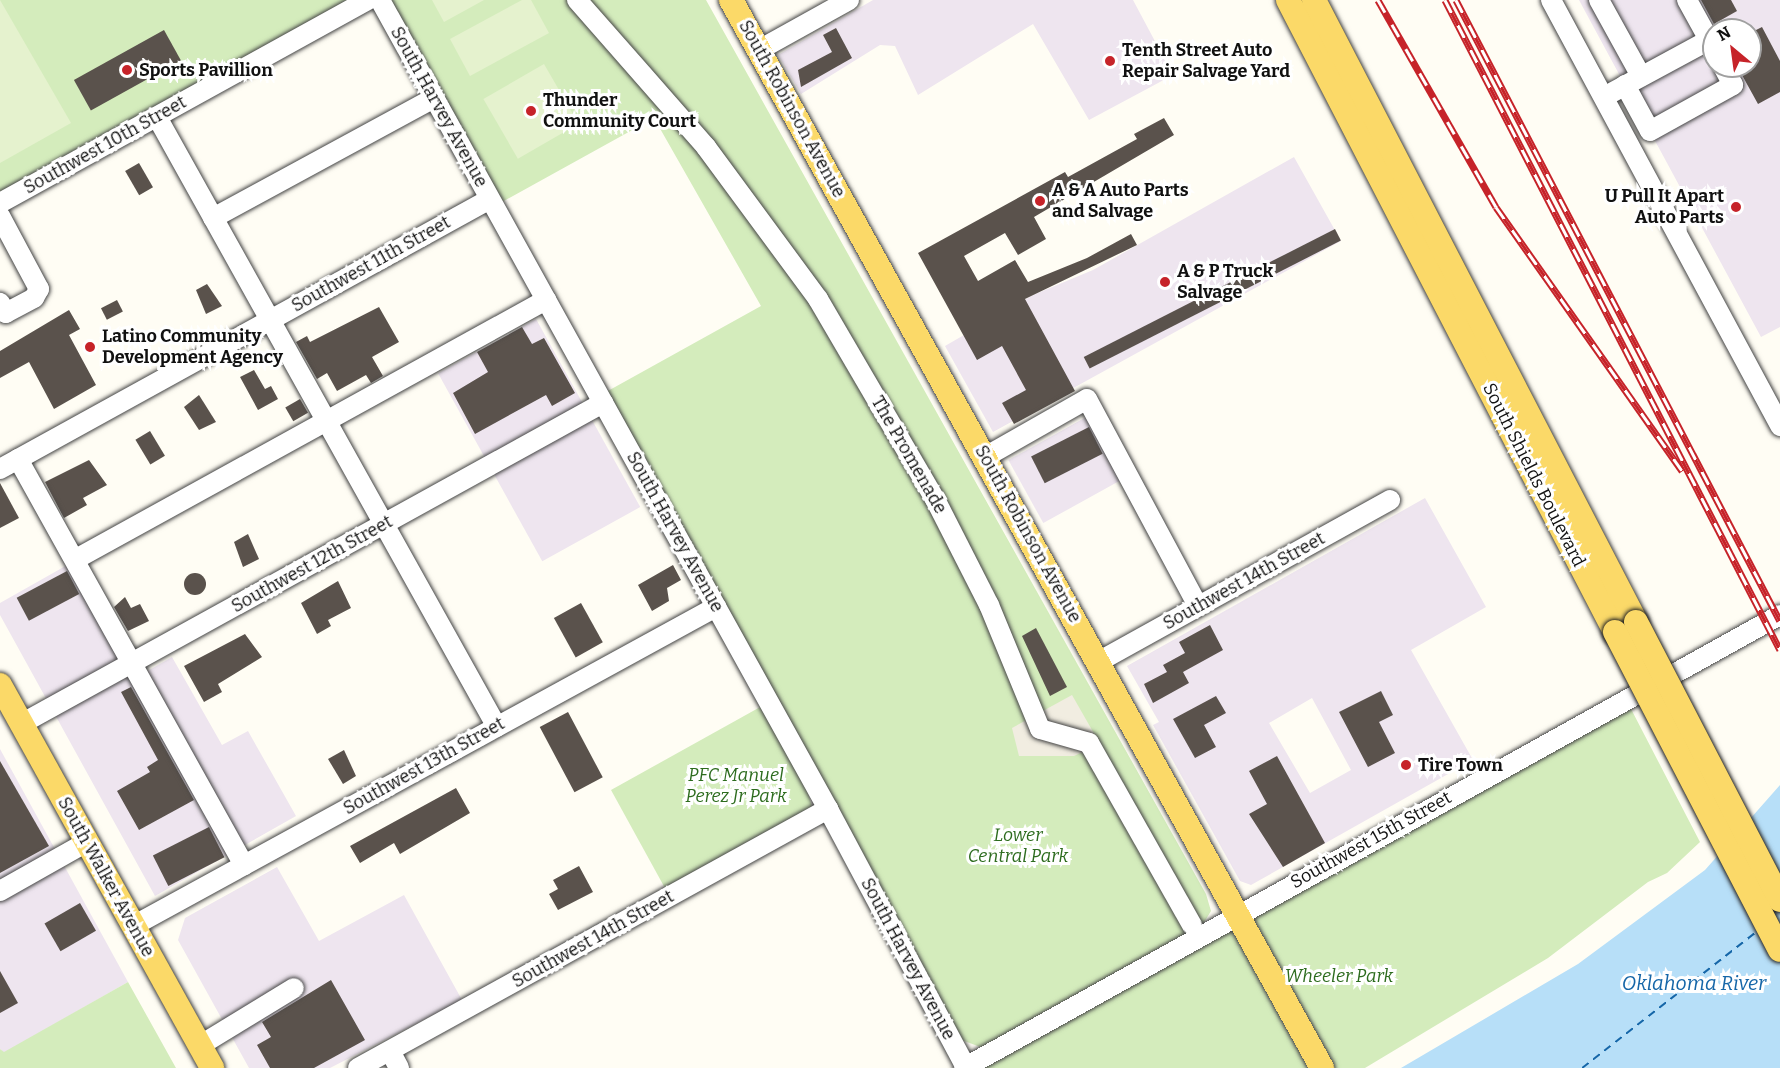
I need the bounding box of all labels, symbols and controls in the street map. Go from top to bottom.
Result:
street label: South Robinson Avenue [734,17,850,201]
north arrow [1702,18,1762,78]
text: N [1714,22,1734,45]
street label: South Harvey Avenue [386,23,492,191]
place label: Tenth Street Auto Repair Salvage Yard [1122,40,1290,82]
marker: Tenth Street Auto Repair Salvage Yard [1103,54,1117,68]
place label: Sports Pavillion [139,59,273,81]
marker: Sports Pavillion [120,63,134,77]
place label: Thunder Community Court [543,90,696,132]
street label: Southwest 10th Street [20,91,190,199]
marker: Thunder Community Court [524,104,538,118]
place label: A & A Auto Parts and Salvage [1052,180,1189,222]
place label: U Pull It Apart Auto Parts [1605,186,1724,228]
marker: A & A Auto Parts and Salvage [1033,194,1047,208]
marker: U Pull It Apart Auto Parts [1729,200,1743,214]
street label: Southwest 11th Street [288,211,454,317]
place label: A & P Truck Salvage [1177,261,1273,304]
marker: A & P Truck Salvage [1158,275,1172,289]
place label: Latino Community Development Agency [102,326,283,368]
marker: Latino Community Development Agency [83,340,97,354]
street label: South Shields Boulevard [1478,380,1590,570]
street label: The Promenade [867,392,951,518]
street label: South Robinson Avenue [970,442,1086,626]
street label: South Harvey Avenue [622,448,728,616]
street label: Southwest 12th Street [228,511,396,617]
street label: Southwest 14th Street [1159,528,1329,634]
street label: Southwest 13th Street [340,713,508,819]
place label: Tire Town [1418,754,1503,776]
marker: Tire Town [1399,758,1413,772]
park label: PFC Manuel Perez Jr Park [685,765,787,808]
street label: Southwest 15th Street [1287,787,1455,893]
street label: South Walker Avenue [53,793,159,961]
park label: Lower Central Park [968,825,1068,868]
street label: South Harvey Avenue [856,874,960,1044]
street label: Southwest 14th Street [508,886,678,992]
park label: Wheeler Park [1285,965,1393,987]
water label: Oklahoma River [1622,971,1766,995]

